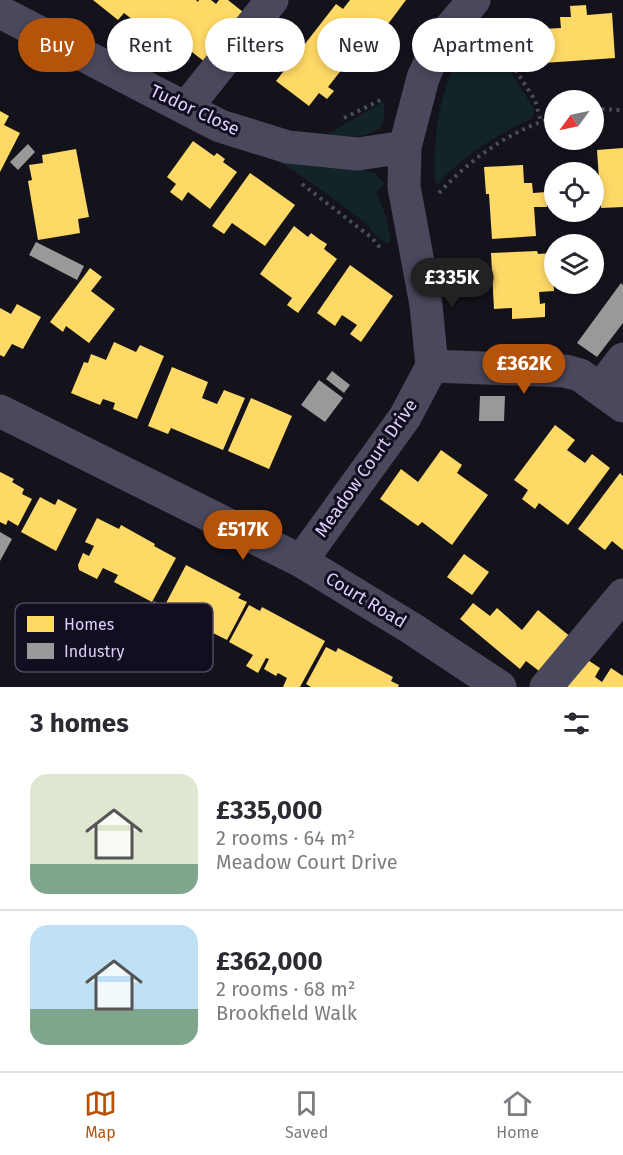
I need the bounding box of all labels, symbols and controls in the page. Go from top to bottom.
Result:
chip: Buy [18,18,95,72]
chip: Rent [107,18,193,72]
chip: Filters [205,18,305,72]
chip: New [317,18,400,72]
chip: Apartment [412,18,555,72]
street label: Tudor Close [147,80,243,140]
north arrow [544,90,604,150]
map controls [544,90,604,294]
button: locate [544,162,604,222]
button: layers [544,234,604,294]
pin: £335K [410,258,494,309]
text: £335K [425,265,479,289]
pin: £362K [482,344,566,395]
text: £362K [496,351,552,375]
street label: Meadow Court Drive [310,395,422,541]
pin: £517K [201,510,285,561]
text: £517K [217,517,269,541]
street label: Court Road [322,567,410,633]
legend [15,603,213,672]
text: Homes [64,615,114,634]
text: Industry [64,642,124,661]
icon: filters [560,707,593,740]
text: 3 homes [30,708,129,739]
text: £335,000 [216,795,323,826]
icon: home [78,798,150,870]
text: 2 rooms · 64 m² [216,826,355,850]
text: Meadow Court Drive [216,850,398,874]
text: £362,000 [216,946,323,977]
icon: home [78,949,150,1021]
text: 2 rooms · 68 m² [216,977,356,1001]
text: Brookfield Walk [216,1001,357,1025]
tab: Map [84,1087,117,1142]
tab: Saved [285,1087,328,1142]
tab: Home [496,1087,539,1142]

